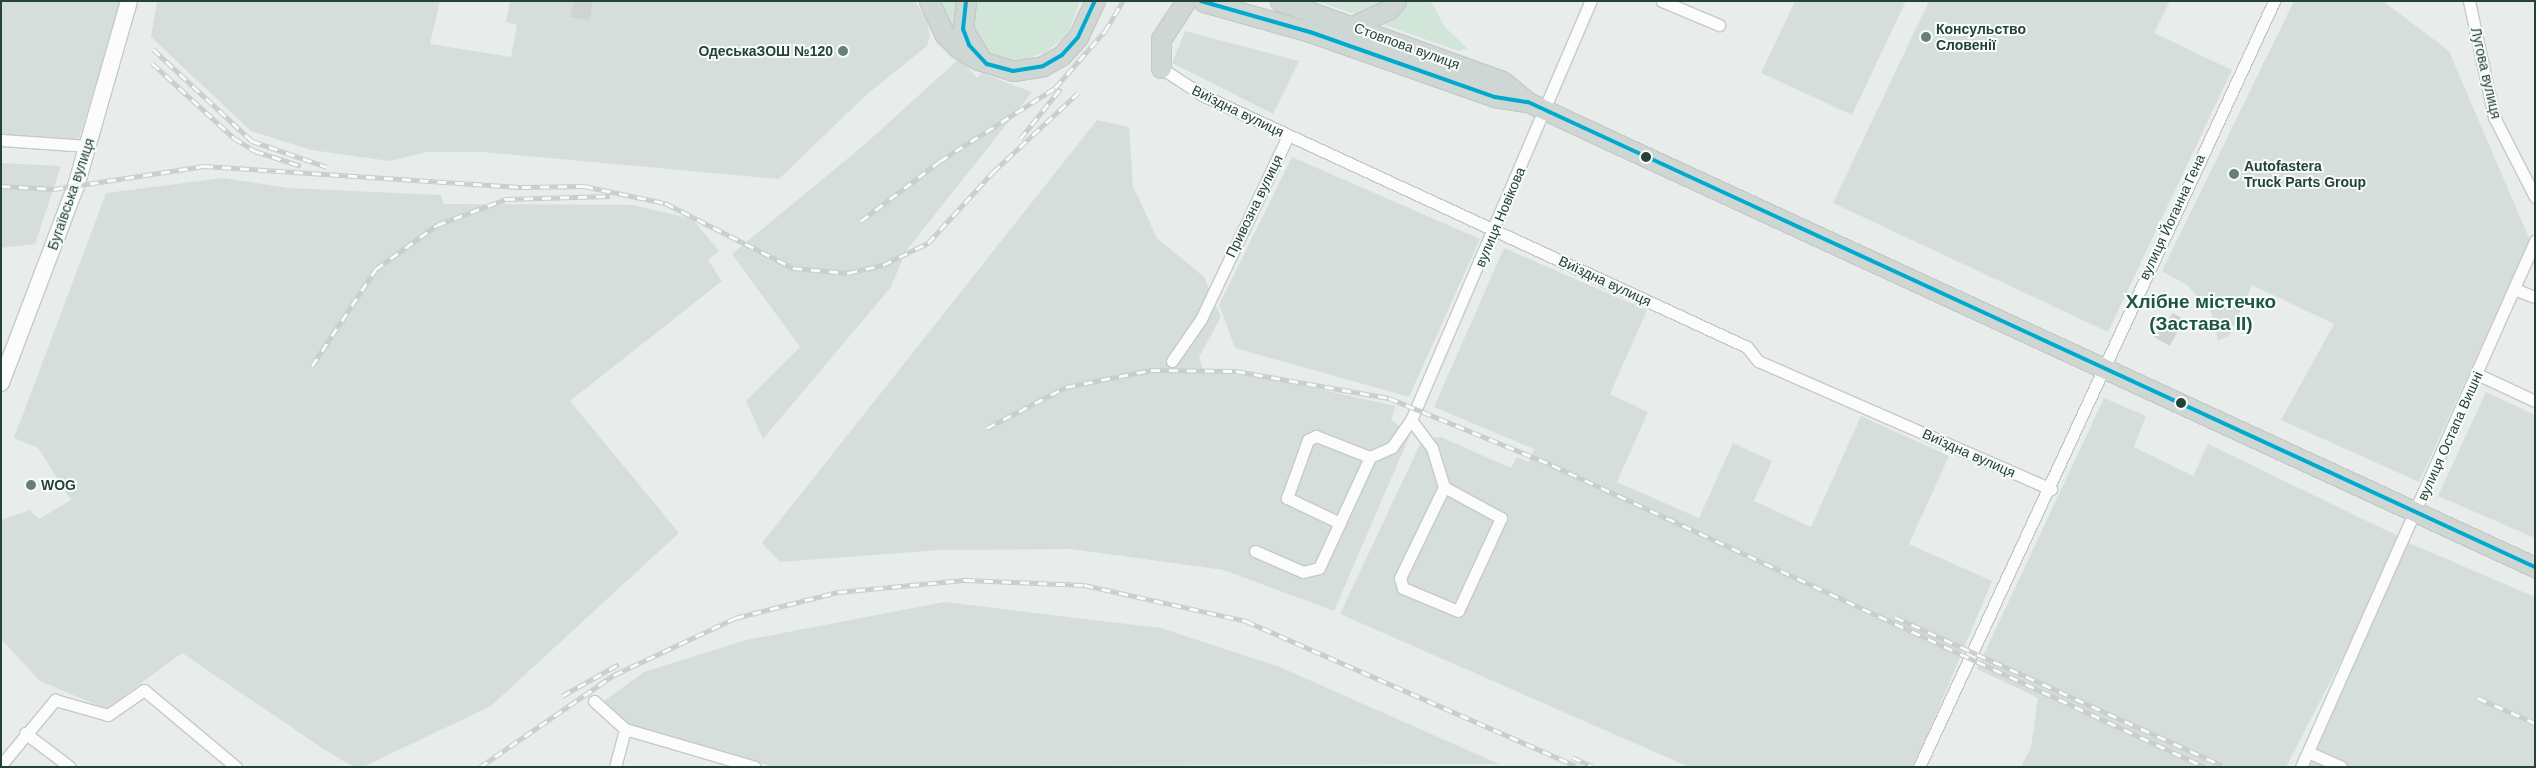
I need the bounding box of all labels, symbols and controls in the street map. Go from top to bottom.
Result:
street label: Стовпова вулиця [1352,19,1462,73]
place label: Консульство Словенії [1936,21,2026,54]
street label: Лугова вулиця [2467,26,2505,120]
marker: Консульство Словенії [1920,31,1932,43]
place label: ОдеськаЗОШ №120 [698,43,833,59]
marker: ОдеськаЗОШ №120 [837,45,849,57]
street label: Виїздна вулиця [1189,81,1287,141]
street label: Бугаївська вулиця [44,136,98,252]
street label: вулиця Йоганна Гена [2135,151,2209,283]
street label: Привозна вулиця [1222,152,1286,260]
unlabelled marker [1641,152,1651,162]
place label: Autofastera Truck Parts Group [2244,158,2366,190]
street label: вулиця Новікова [1471,165,1529,269]
marker: Autofastera Truck Parts Group [2228,168,2240,180]
street label: Виїздна вулиця [1556,252,1654,310]
district label: Хлібне містечко (Застава ІІ) [2126,291,2276,335]
street label: вулиця Остапа Вишні [2414,369,2486,503]
unlabelled marker [2176,398,2186,408]
street label: Виїздна вулиця [1920,425,2018,481]
place label: WOG [41,477,76,493]
marker: WOG [25,479,37,491]

